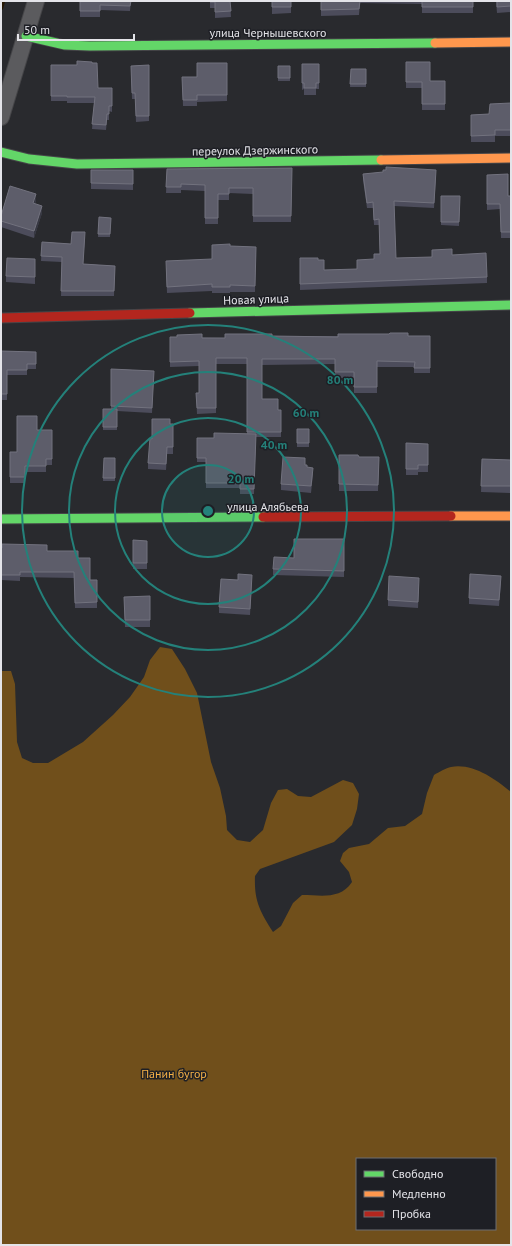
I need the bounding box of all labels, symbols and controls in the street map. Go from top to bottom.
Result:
scale bar [18,16,134,42]
text: 50 m [24,22,50,37]
street label: улица Чернышевского [209,25,327,40]
street label: переулок Дзержинского [192,141,318,159]
street label: Новая улица [223,290,289,308]
text: 80 m [327,372,353,387]
text: 60 m [293,405,319,420]
text: 40 m [261,437,287,452]
text: 20 m [228,471,254,486]
street label: улица Алябьева [227,499,309,514]
centre of rings [201,504,215,518]
park label: Панин бугор [141,1066,207,1081]
legend [356,1158,496,1230]
text: Свободно [392,1166,443,1181]
text: Медленно [392,1186,446,1201]
text: Пробка [392,1206,431,1221]

